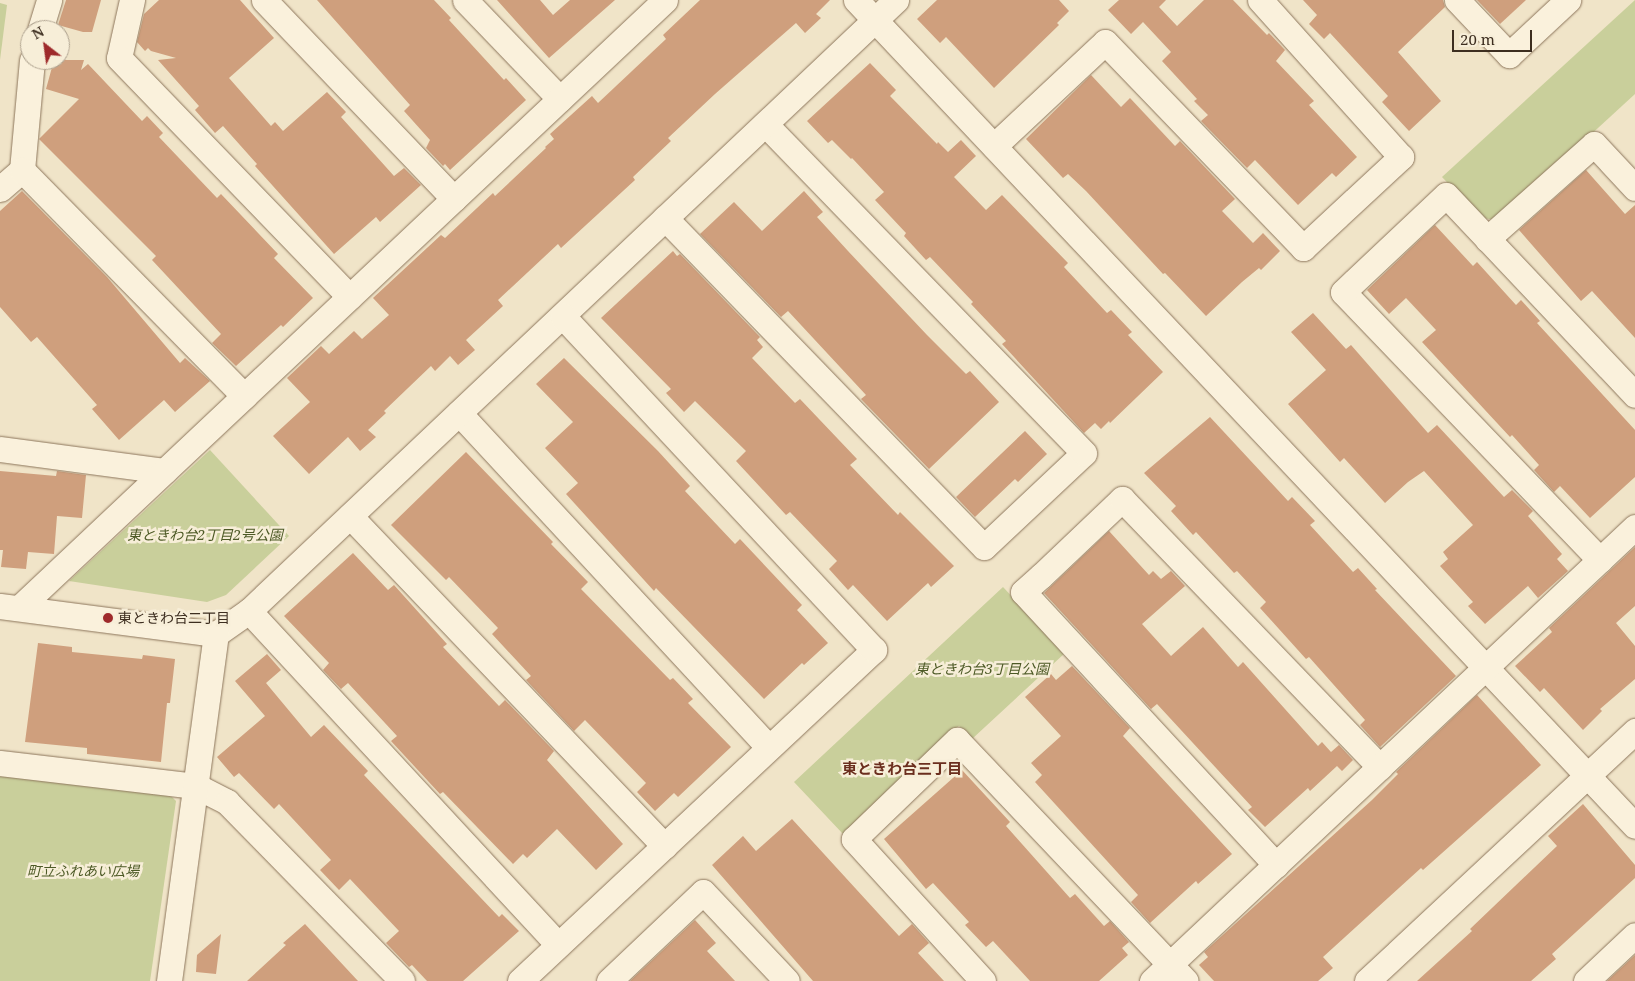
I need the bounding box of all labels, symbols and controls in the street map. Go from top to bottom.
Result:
north arrow [20,20,70,70]
scale bar [1455,20,1535,52]
text: N [28,21,47,43]
text: 20 m [1460,29,1495,49]
park label: 東ときわ台2丁目2号公園 [127,527,283,543]
place label: 東ときわ台二丁目 [118,610,230,626]
marker: 東ときわ台二丁目 [102,612,114,624]
park label: 東ときわ台3丁目公園 [915,661,1049,677]
district label: 東ときわ台三丁目 [842,760,962,778]
park label: 町立ふれあい広場 [27,863,139,879]

